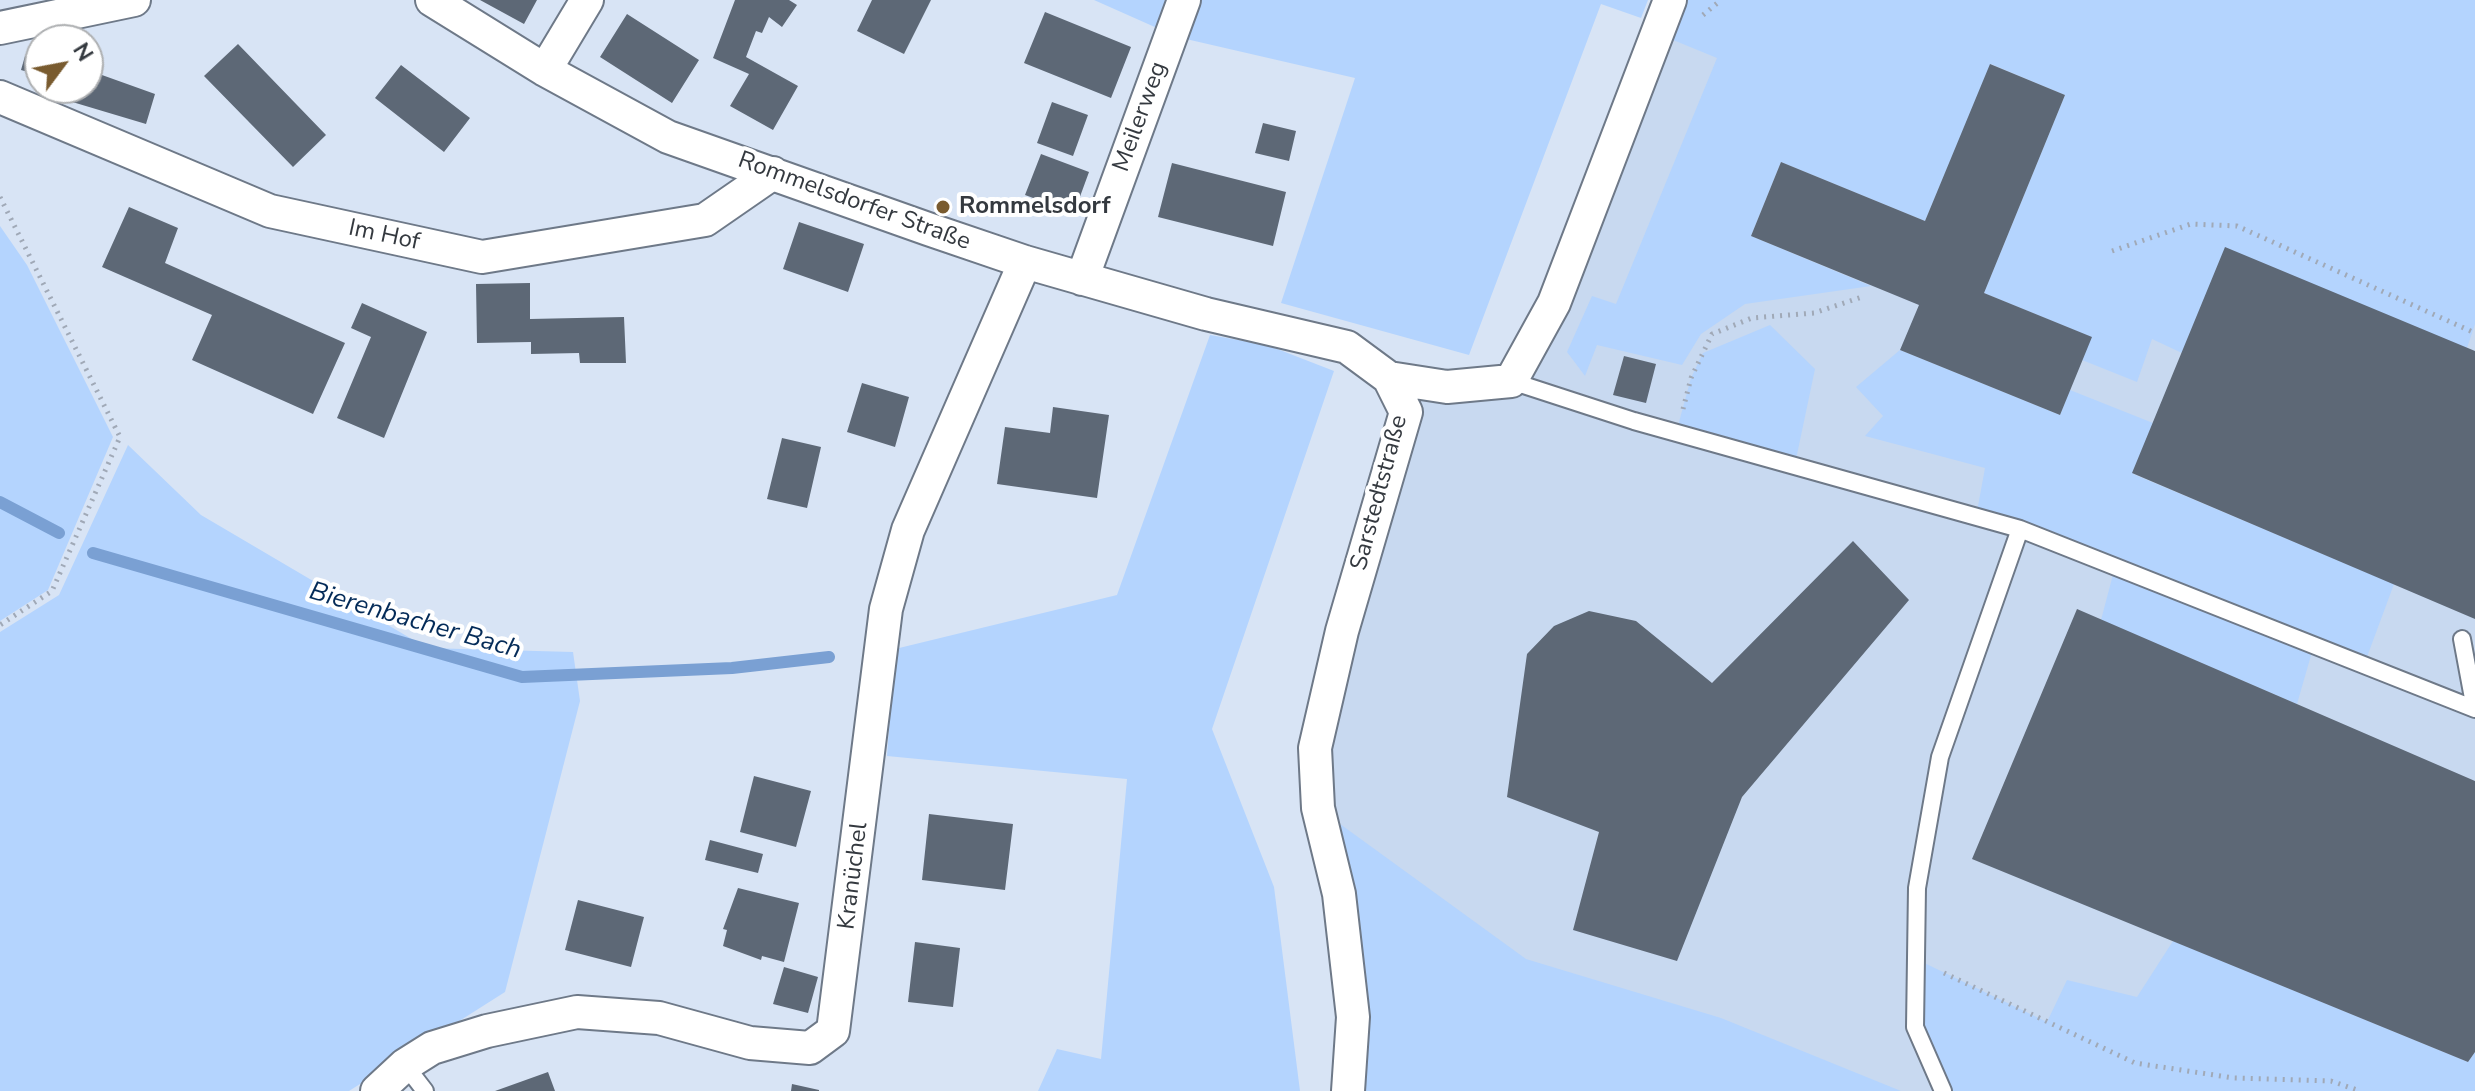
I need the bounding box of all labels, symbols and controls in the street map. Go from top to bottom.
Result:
north arrow [24,24,104,104]
text: N [66,37,100,67]
street label: Meilerweg [1108,58,1174,176]
street label: Rommelsdorfer Straße [734,147,974,257]
place label: Rommelsdorf [959,193,1110,221]
marker: Rommelsdorf [934,198,952,216]
street label: Im Hof [346,214,422,258]
street label: Sarstedtstraße [1345,412,1415,574]
water label: Bierenbacher Bach [305,577,525,667]
street label: Kranüchel [833,821,875,931]

